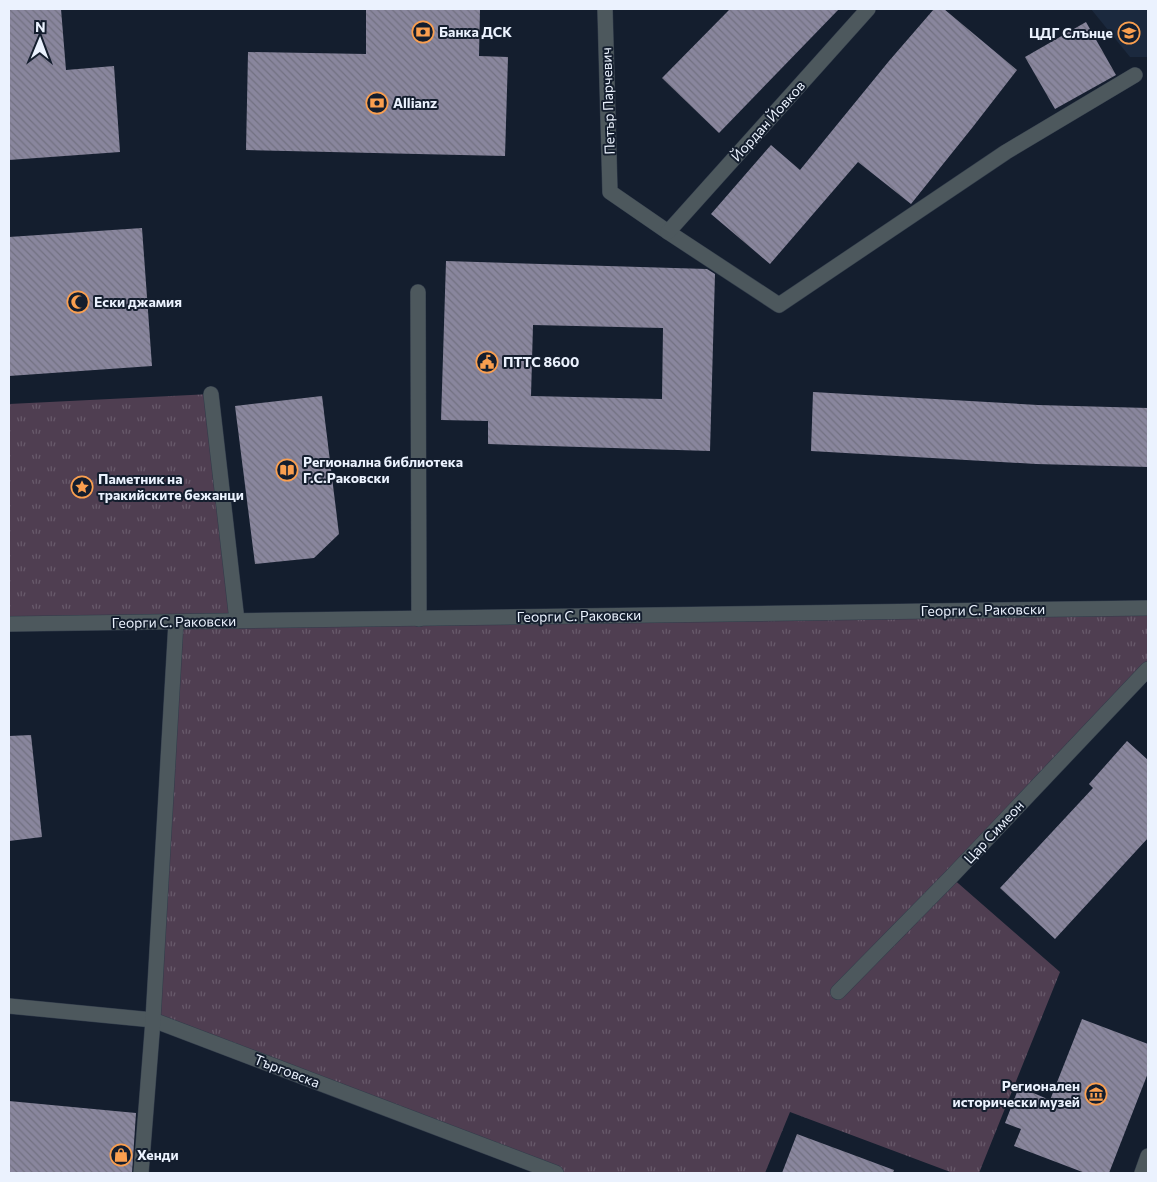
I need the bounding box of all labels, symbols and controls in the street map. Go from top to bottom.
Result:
north arrow [15,15,65,65]
text: N [35,18,46,35]
bank icon: Банка ДСК [411,20,435,44]
school or university icon: ЦДГ Слънце [1117,21,1141,45]
place label: Банка ДСК [439,23,512,40]
place label: ЦДГ Слънце [1029,24,1113,41]
street label: Петър Парчевич [597,47,618,155]
street label: Йордан Йовков [727,77,808,164]
bank icon: Allianz [365,91,389,115]
place label: Allianz [393,94,437,111]
mosque icon: Ески джамия [66,290,90,314]
place label: Ески джамия [94,293,182,310]
public building icon: ПТТС 8600 [475,350,499,374]
place label: ПТТС 8600 [503,353,579,370]
place label: Регионална библиотека Г.С.Раковски [303,453,463,486]
library icon: Регионална библиотека Г.С.Раковски [275,458,299,482]
place label: Паметник на тракийските бежанци [98,470,244,503]
place icon: Паметник на тракийските бежанци [70,475,94,499]
street label: Георги С. Раковски [921,600,1045,619]
street label: Георги С. Раковски [517,606,641,625]
street label: Георги С. Раковски [112,612,236,631]
street label: Цар Симеон [960,797,1027,867]
street label: Търговска [252,1050,322,1091]
place label: Регионален исторически музей [953,1077,1080,1110]
museum icon: Регионален исторически музей [1084,1082,1108,1106]
shop icon: Хенди [109,1143,133,1167]
place label: Хенди [137,1146,179,1163]

